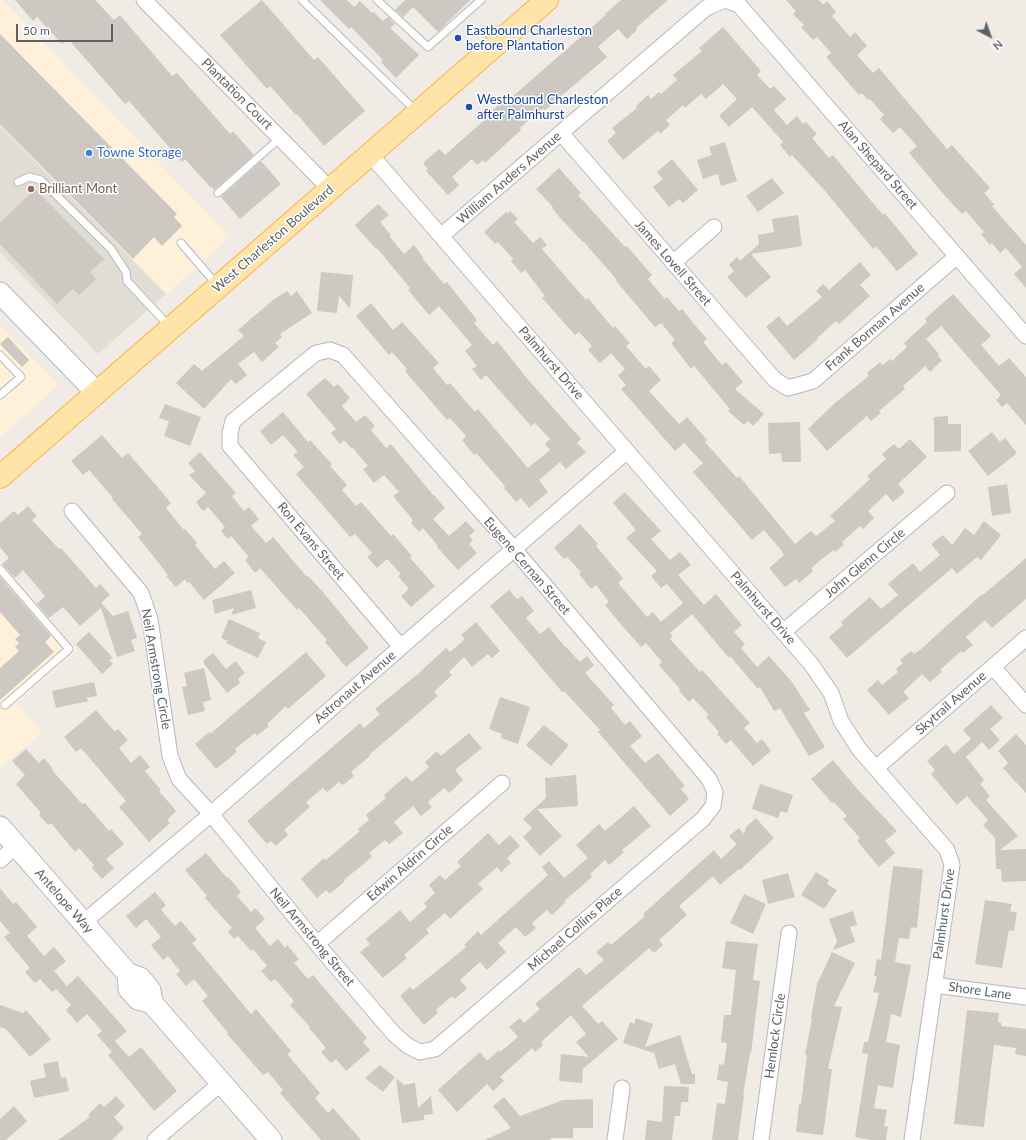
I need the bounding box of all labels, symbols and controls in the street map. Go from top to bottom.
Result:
scale bar [18,16,115,42]
north arrow [970,16,1010,56]
text: 50 m [23,23,50,38]
place label: Eastbound Charleston before Plantation [466,23,592,54]
marker: Eastbound Charleston before Plantation [453,33,463,43]
text: N [991,38,1006,53]
street label: Plantation Court [198,55,276,133]
place label: Westbound Charleston after Palmhurst [477,92,609,123]
marker: Westbound Charleston after Palmhurst [464,102,474,112]
street label: Alan Shepard Street [835,117,921,213]
street label: William Anders Avenue [454,128,564,228]
place label: Towne Storage [97,145,181,161]
marker: Towne Storage [84,148,94,158]
place label: Brilliant Mont [39,181,117,197]
street label: West Charleston Boulevard [209,182,337,296]
marker: Brilliant Mont [26,184,36,194]
street label: James Lovell Street [631,217,715,309]
street label: Frank Borman Avenue [822,280,928,374]
street label: Palmhurst Drive [515,323,587,403]
street label: Ron Evans Street [274,499,348,583]
street label: Eugene Cernan Street [480,514,574,618]
street label: John Glenn Circle [822,525,908,601]
street label: Palmhurst Drive [727,568,799,648]
street label: Neil Armstrong Circle [138,607,174,731]
street label: Astronaut Avenue [311,647,399,727]
street label: Skytrail Avenue [912,668,990,738]
street label: Edwin Aldrin Circle [364,822,456,904]
street label: Antelope Way [32,865,96,937]
street label: Palmhurst Drive [930,868,958,960]
street label: Neil Armstrong Street [266,884,358,990]
street label: Michael Collins Place [525,884,625,974]
street label: Shore Lane [947,979,1013,1003]
street label: Hemlock Circle [761,992,789,1080]

